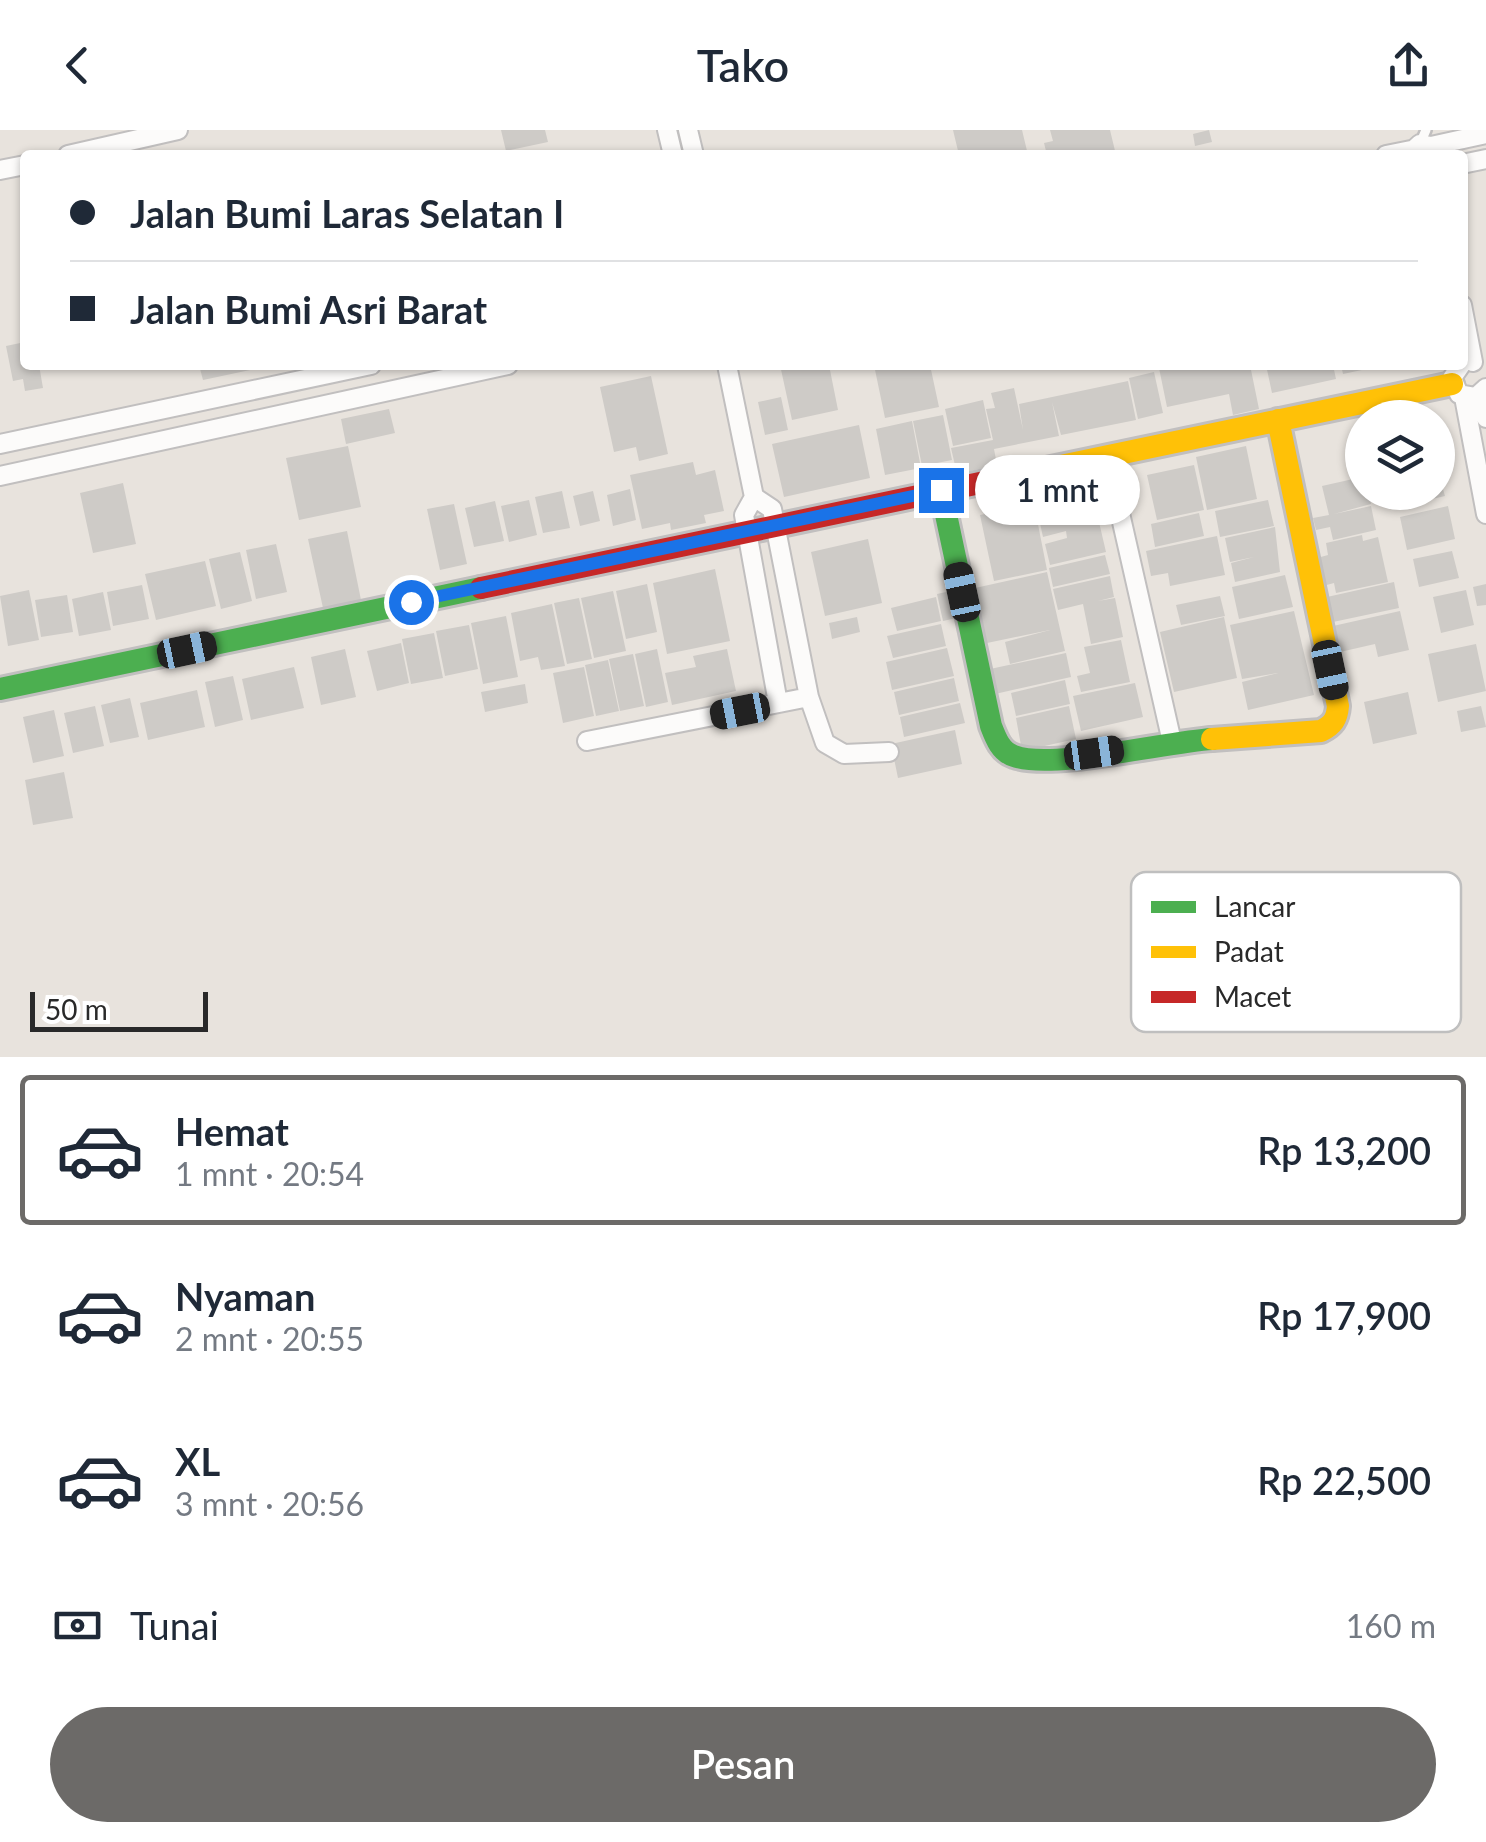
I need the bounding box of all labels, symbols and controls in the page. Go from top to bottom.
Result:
icon: back [50,38,105,93]
text: Tako [697,38,789,92]
icon: share [1381,38,1436,93]
text: Jalan Bumi Laras Selatan I [130,190,564,236]
text: Jalan Bumi Asri Barat [130,286,487,332]
map controls [1345,400,1455,510]
button: layers [1345,400,1455,510]
callout: 1 mnt [976,455,1141,525]
route end [919,468,964,513]
text: 1 mnt [1016,470,1099,509]
car [941,560,983,624]
route start [389,580,434,625]
car [155,629,219,671]
car [1309,638,1351,702]
car [708,691,772,731]
car [1062,734,1126,772]
legend [1131,872,1461,1032]
text: Lancar [1214,889,1295,923]
text: Padat [1214,934,1284,968]
text: Macet [1214,979,1291,1013]
scale bar [30,987,208,1031]
text: 50 m [45,992,108,1026]
icon: car [55,1105,145,1195]
text: Hemat [175,1108,289,1154]
text: Rp 13,200 [1257,1127,1431,1173]
text: 1 mnt · 20:54 [175,1154,364,1193]
icon: car [55,1270,145,1360]
text: Nyaman [175,1273,315,1319]
text: Rp 17,900 [1257,1292,1431,1338]
text: 2 mnt · 20:55 [175,1319,364,1358]
icon: car [55,1435,145,1525]
text: XL [175,1438,220,1484]
text: Rp 22,500 [1257,1457,1431,1503]
text: 3 mnt · 20:56 [175,1484,364,1523]
icon: cash [50,1598,105,1653]
text: Tunai [130,1602,219,1648]
text: 160 m [1346,1606,1436,1645]
button: Pesan [50,1707,1436,1822]

